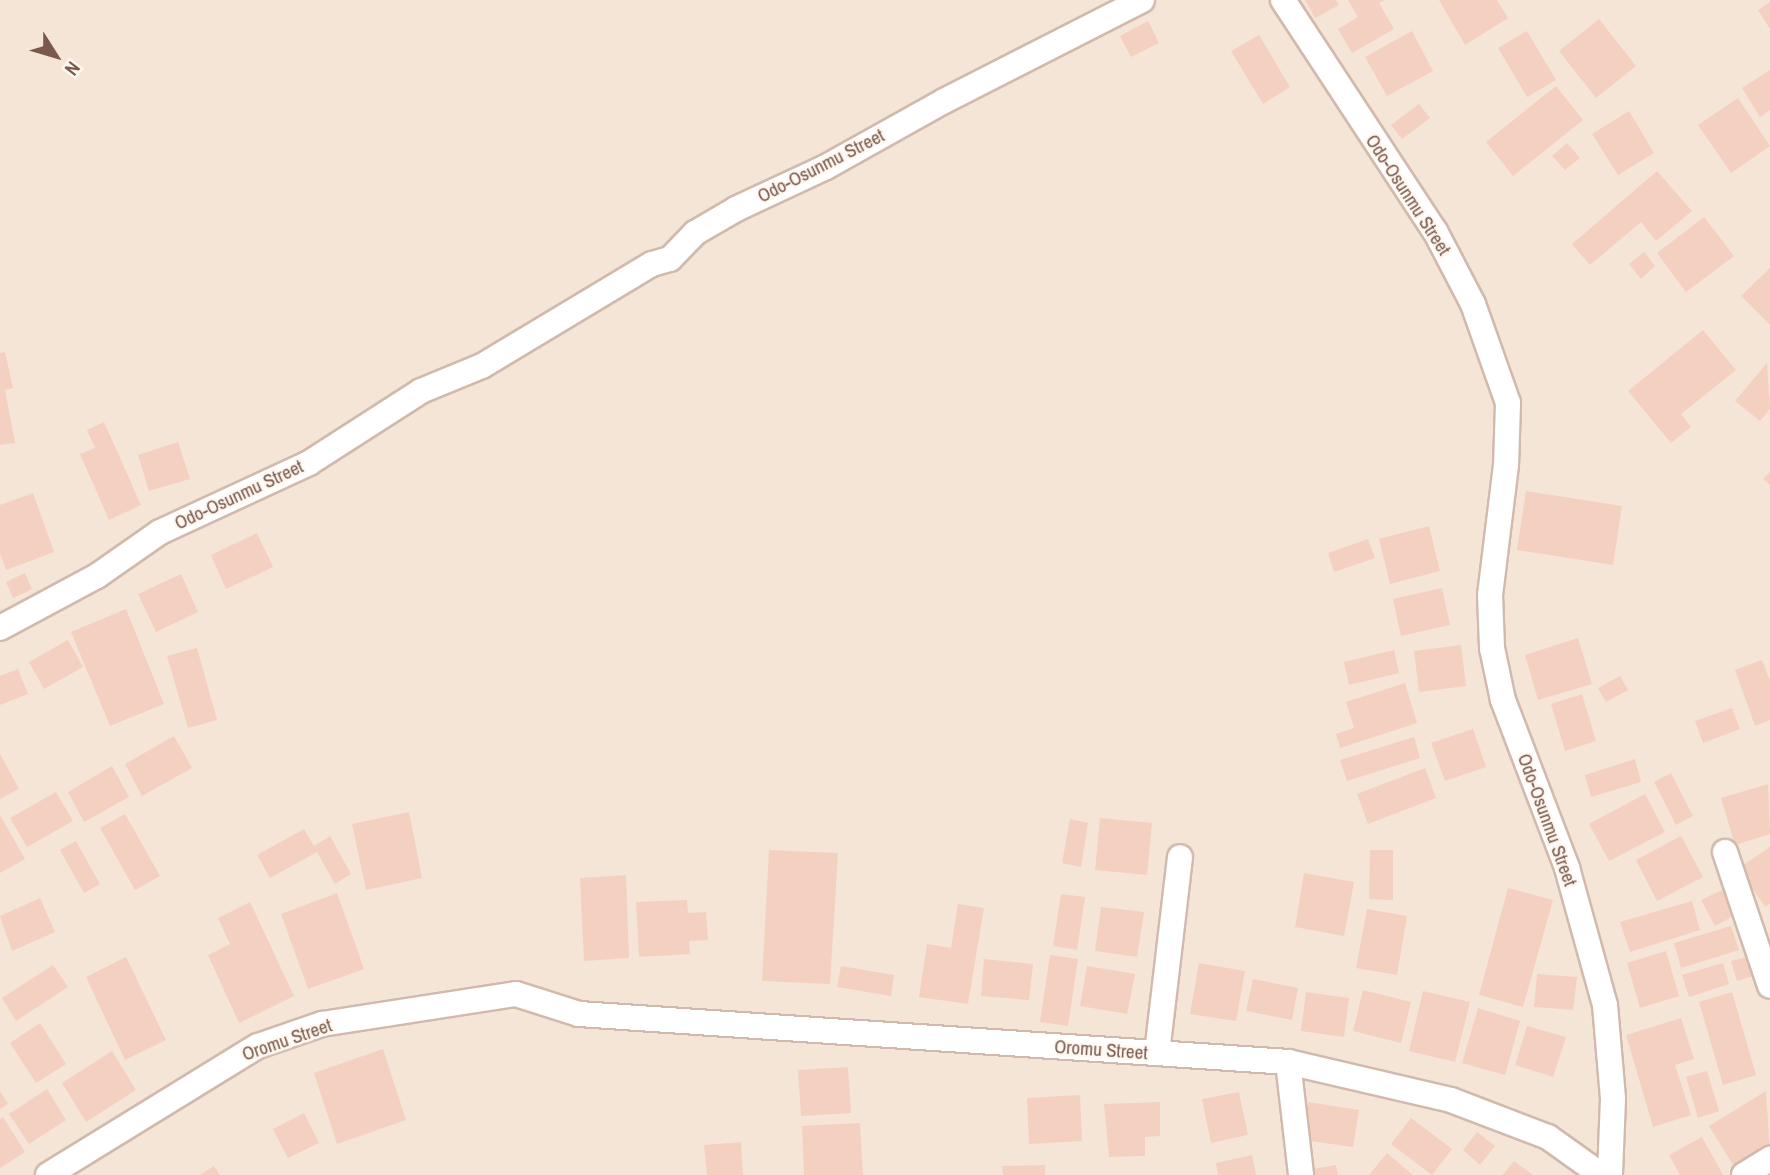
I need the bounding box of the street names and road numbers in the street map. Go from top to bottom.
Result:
street label: Odo-Osunmu Street [754,124,888,208]
street label: Odo-Osunmu Street [1360,130,1456,260]
street label: Odo-Osunmu Street [171,455,307,535]
street label: Odo-Osunmu Street [1512,751,1582,889]
street label: Oromu Street [239,1014,335,1066]
street label: Oromu Street [1054,1035,1148,1065]

